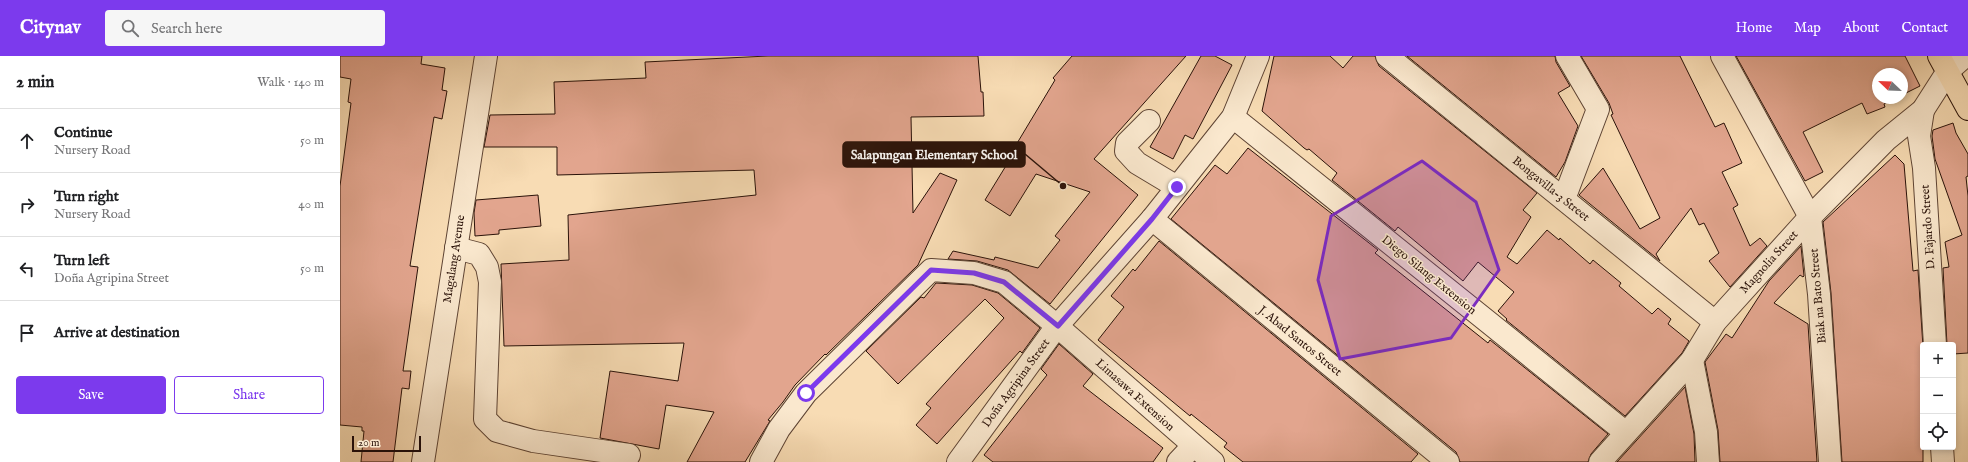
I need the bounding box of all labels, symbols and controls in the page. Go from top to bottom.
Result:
search box [105,10,385,46]
text: Citynav [20,16,81,40]
icon: search [119,17,141,39]
text: Search here [151,19,222,38]
text: Home [1736,19,1772,37]
text: Map [1794,19,1821,37]
text: About [1843,19,1879,37]
text: Contact [1901,19,1948,37]
north arrow [1872,68,1908,104]
text: 2 min [16,72,54,93]
text: Walk · 140 m [257,74,324,91]
text: Continue [54,123,112,142]
icon: ahead [16,130,38,152]
text: 50 m [300,132,324,149]
text: Nursery Road [54,142,130,159]
callout: Salapungan Elementary School [843,142,1025,167]
text: Salapungan Elementary School [851,147,1018,164]
street label: Bongavilla-3 Street [1509,153,1593,225]
route end [1168,178,1186,196]
street label: D. Fajardo Street [1918,184,1938,270]
text: Turn right [54,187,119,206]
icon: right [16,194,38,216]
text: 40 m [298,196,324,213]
text: Nursery Road [54,206,130,223]
street label: Magalang Avenue [440,213,468,304]
street label: Magnolia Street [1737,227,1801,297]
street label: Diego Silang Extension [1379,232,1480,318]
street label: Biak na Bato Street [1806,248,1830,344]
text: Turn left [54,251,110,270]
icon: left [16,258,38,280]
text: 50 m [300,260,324,277]
text: Doña Agripina Street [54,270,169,287]
street label: J. Abad Santos Street [1253,301,1345,380]
icon: arrive [16,322,38,344]
text: Arrive at destination [54,323,180,342]
street label: Doña Agripina Street [979,336,1054,431]
map controls [1920,342,1956,450]
button: + [1920,342,1956,378]
street label: Limasawa Extension [1092,355,1178,435]
button: Save [16,376,166,414]
button: Share [174,376,324,414]
button: − [1920,378,1956,414]
route start [797,384,815,402]
button: locate [1920,414,1956,450]
scale bar [352,434,421,453]
text: 20 m [358,436,379,450]

